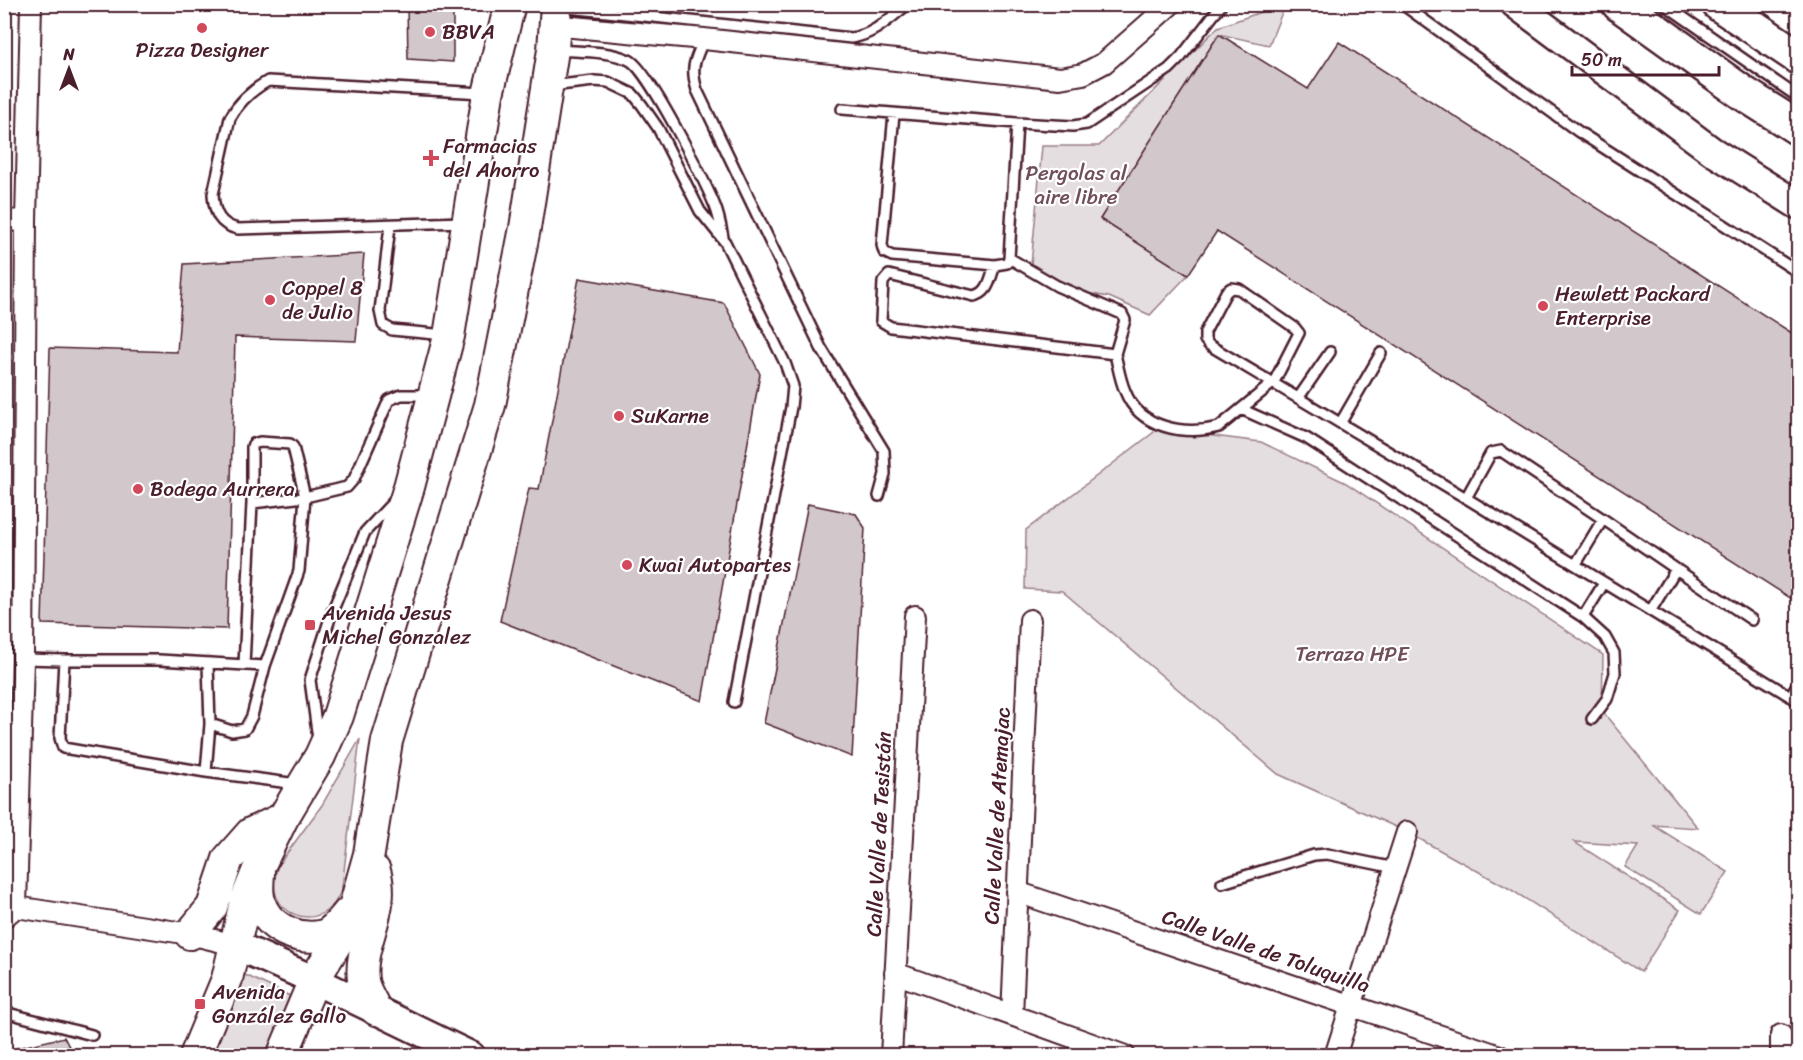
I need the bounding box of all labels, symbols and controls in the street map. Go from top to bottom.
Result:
place label: BBVA [442,13,495,51]
marker: Pizza Designer [195,21,209,35]
marker: BBVA [423,25,437,39]
place label: Pizza Designer [136,31,270,69]
north arrow [39,39,99,99]
scale bar [1572,39,1719,77]
text: N [62,40,75,69]
text: 50 m [1581,44,1622,76]
place label: Farmacias del Ahorro [443,127,539,189]
marker: Farmacias del Ahorro [424,151,438,165]
park label: Pergolas al aire libre [1025,154,1128,216]
place label: Coppel 8 de Julio [282,269,363,331]
place label: Hewlett Packard Enterprise [1555,275,1712,337]
marker: Coppel 8 de Julio [263,293,277,307]
marker: Hewlett Packard Enterprise [1536,299,1550,313]
place label: SuKarne [631,397,709,435]
marker: SuKarne [612,409,626,423]
place label: Bodega Aurrera [150,470,295,508]
marker: Bodega Aurrera [131,482,145,496]
place label: Kwai Autopartes [639,546,791,584]
marker: Kwai Autopartes [620,558,634,572]
place label: Avenida Jesus Michel Gonzalez [321,594,472,656]
marker: Avenida Jesus Michel Gonzalez [303,618,317,632]
park label: Terraza HPE [1295,635,1410,673]
street label: Calle Valle de Atemajac [972,706,1022,926]
street label: Calle Valle de Tesistán [855,730,903,938]
street label: Calle Valle de Toluquilla [1157,898,1376,1005]
place label: Avenida González Gallo [211,973,346,1035]
marker: Avenida González Gallo [193,997,207,1011]

